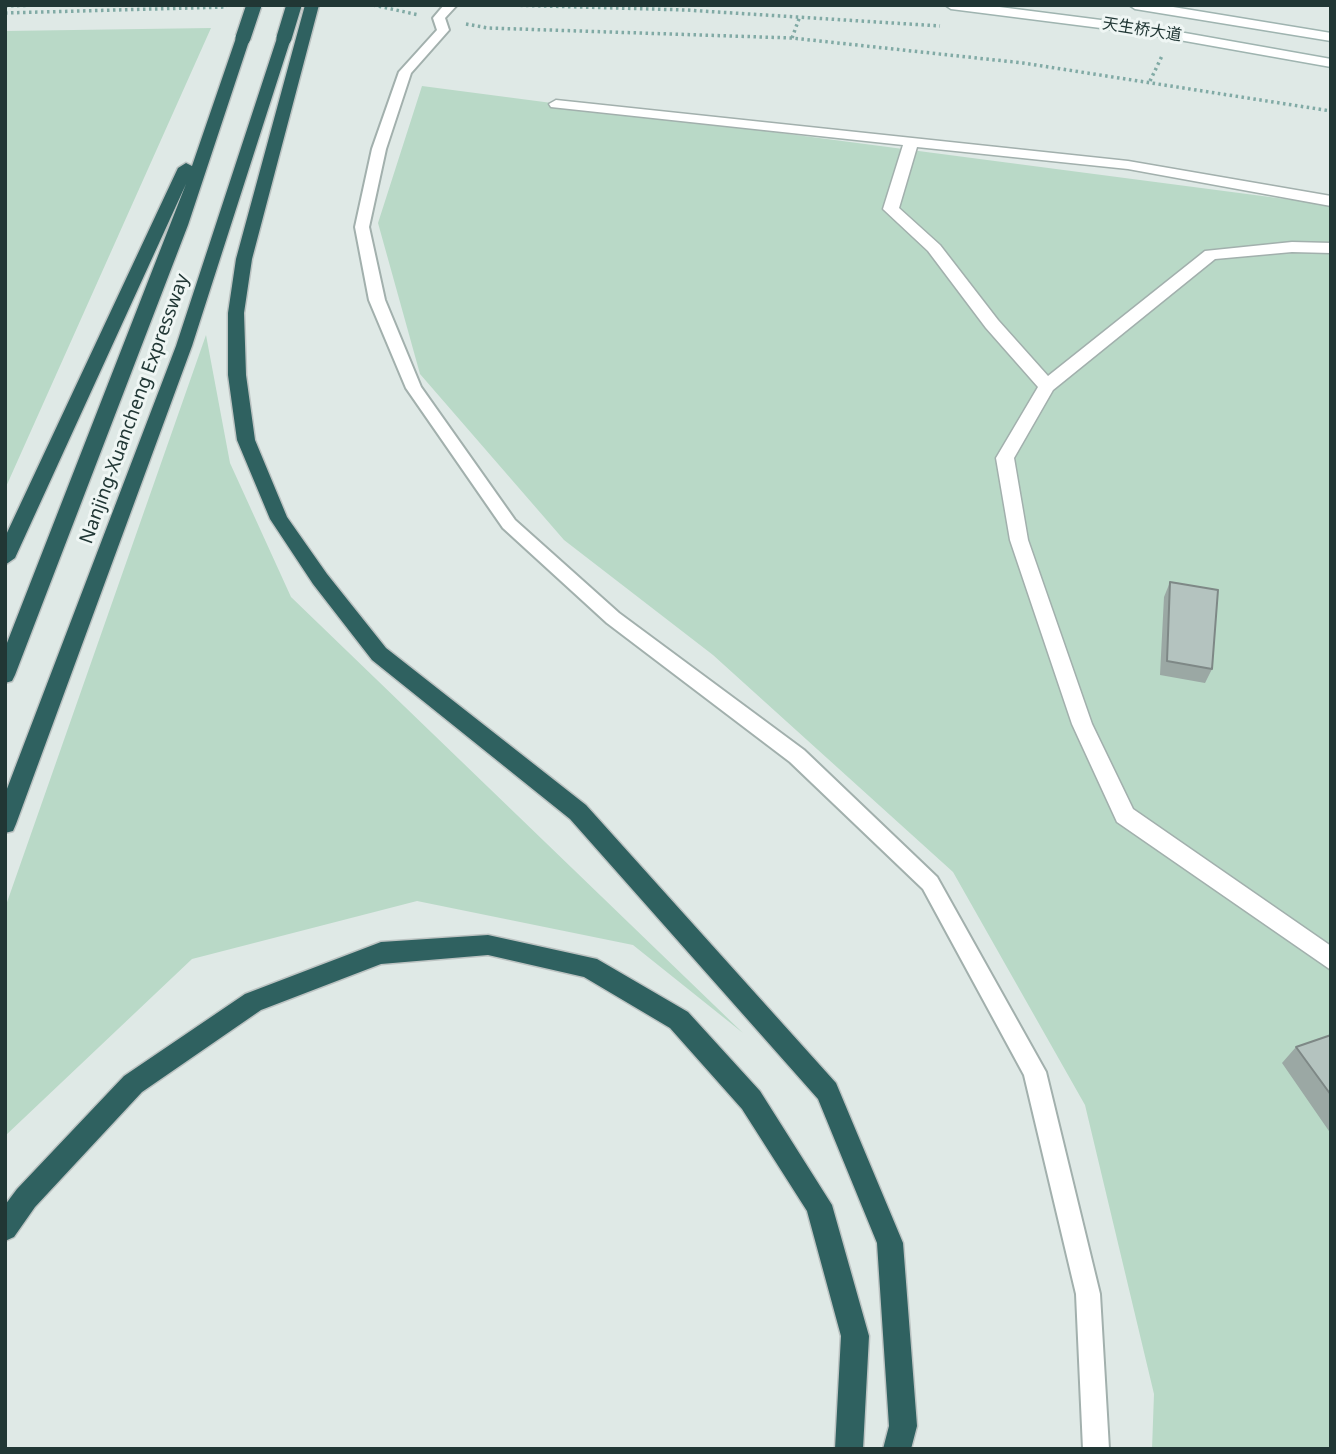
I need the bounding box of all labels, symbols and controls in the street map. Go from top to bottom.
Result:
street label: 天生桥大道 [1101,14,1183,46]
street label: Nanjing-Xuancheng Expressway [75,271,195,547]

